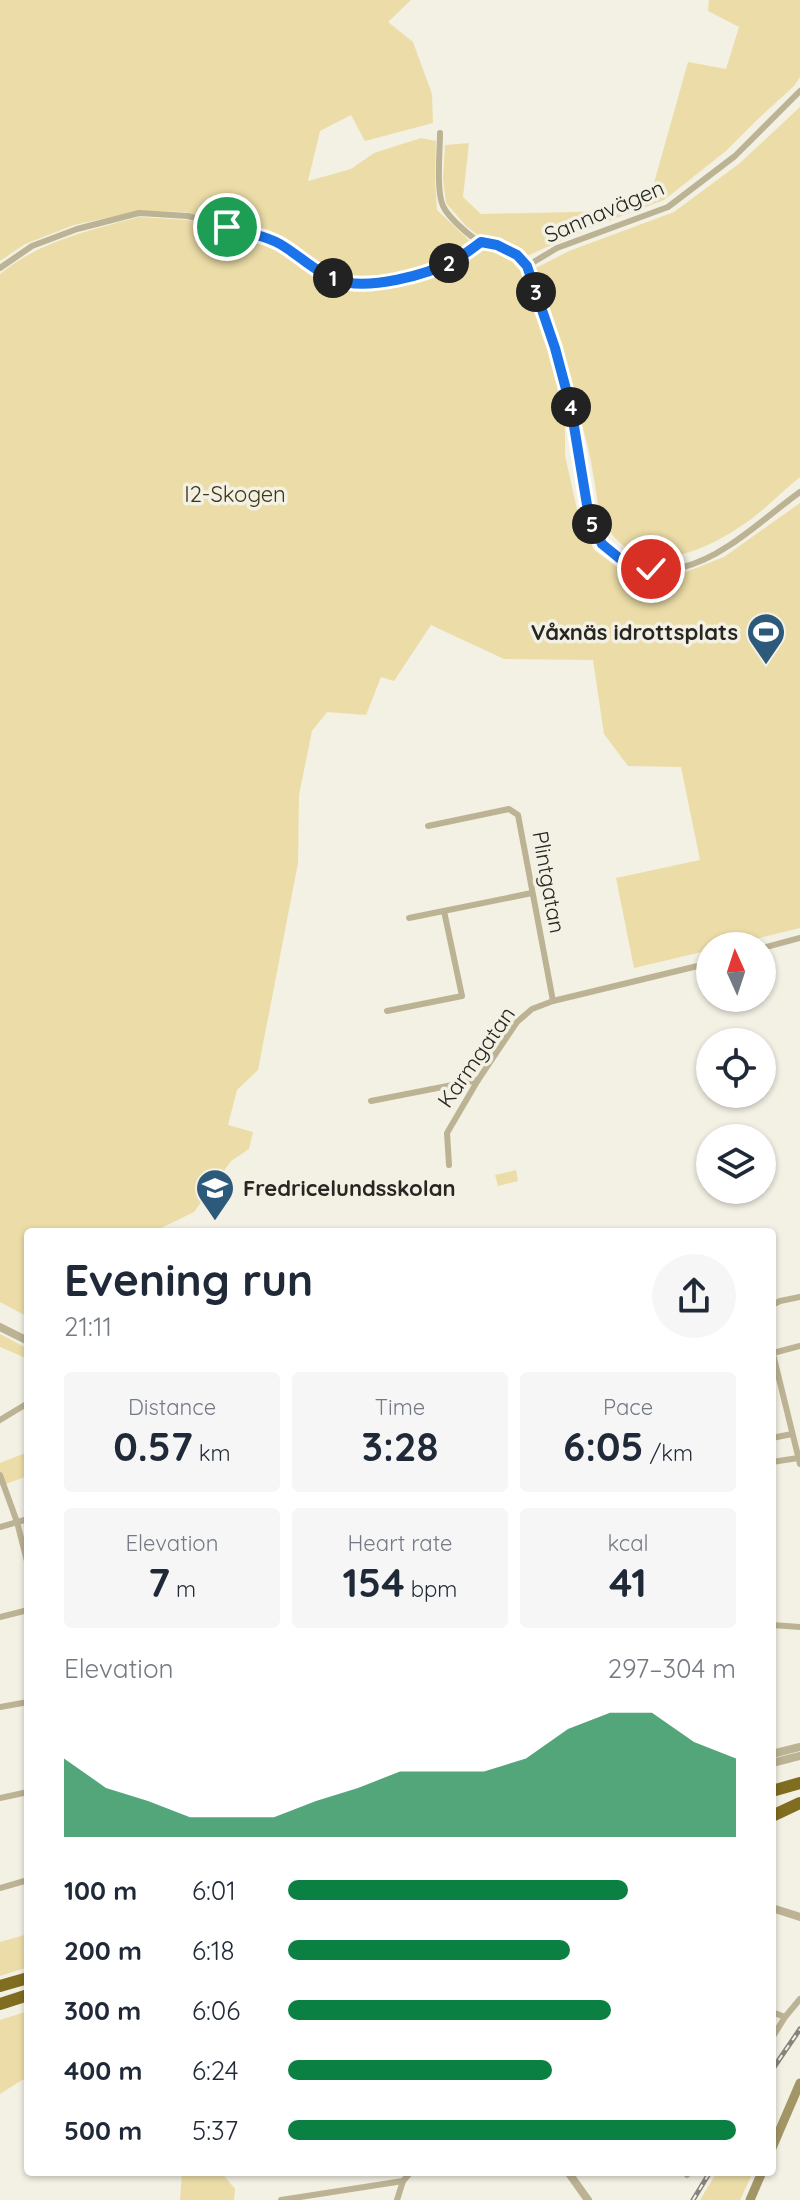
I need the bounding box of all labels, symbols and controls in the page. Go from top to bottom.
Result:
street label: Sannavägen [540,173,668,249]
pin [193,193,261,261]
icon: arrive [205,205,249,249]
pin: 2 [429,243,469,283]
text: 2 [443,249,455,277]
pin: 1 [313,258,353,298]
text: 1 [329,264,337,292]
pin: 3 [516,272,556,312]
text: 3 [530,278,542,306]
pin: 4 [551,387,591,427]
text: 4 [565,393,577,421]
park label: I2-Skogen [184,480,286,508]
pin: 5 [572,504,612,544]
text: 5 [586,510,598,538]
pin [617,535,685,603]
icon: check [629,547,673,591]
sports icon: Våxnäs idrottsplats [745,611,787,666]
place label: Våxnäs idrottsplats [531,618,738,646]
street label: Plintgatan [526,829,572,935]
north arrow [696,932,776,1012]
map controls [696,932,776,1204]
street label: Karmgatan [431,1001,521,1113]
button: locate [696,1028,776,1108]
button: layers [696,1124,776,1204]
school or university icon: Fredricelundsskolan [194,1167,236,1222]
place label: Fredricelundsskolan [243,1174,456,1202]
text: Evening run [64,1252,313,1307]
button: share [652,1254,736,1338]
text: 21:11 [64,1310,112,1343]
text: Distance [128,1393,216,1421]
text: Time [375,1393,425,1421]
text: Pace [603,1393,653,1421]
text: 0.57 [113,1421,193,1471]
text: 3:28 [361,1421,439,1471]
text: 6:05 [563,1421,644,1471]
text: km [193,1439,231,1467]
text: /km [644,1439,693,1467]
text: Elevation [126,1529,218,1557]
text: Heart rate [348,1529,452,1557]
text: kcal [607,1529,649,1557]
text: 7 [148,1557,170,1607]
text: 154 [343,1557,405,1607]
text: 41 [609,1557,647,1607]
text: m [170,1575,196,1603]
text: bpm [405,1575,457,1603]
text: Elevation [64,1652,174,1685]
text: 297–304 m [608,1652,736,1685]
text: 100 m [64,1874,137,1907]
text: 6:01 [192,1874,236,1907]
text: 200 m [64,1934,142,1967]
text: 6:18 [192,1934,235,1967]
text: 300 m [64,1994,141,2027]
text: 6:06 [192,1994,240,2027]
text: 400 m [64,2054,142,2087]
text: 6:24 [192,2054,239,2087]
text: 500 m [64,2114,142,2147]
text: 5:37 [192,2114,238,2147]

